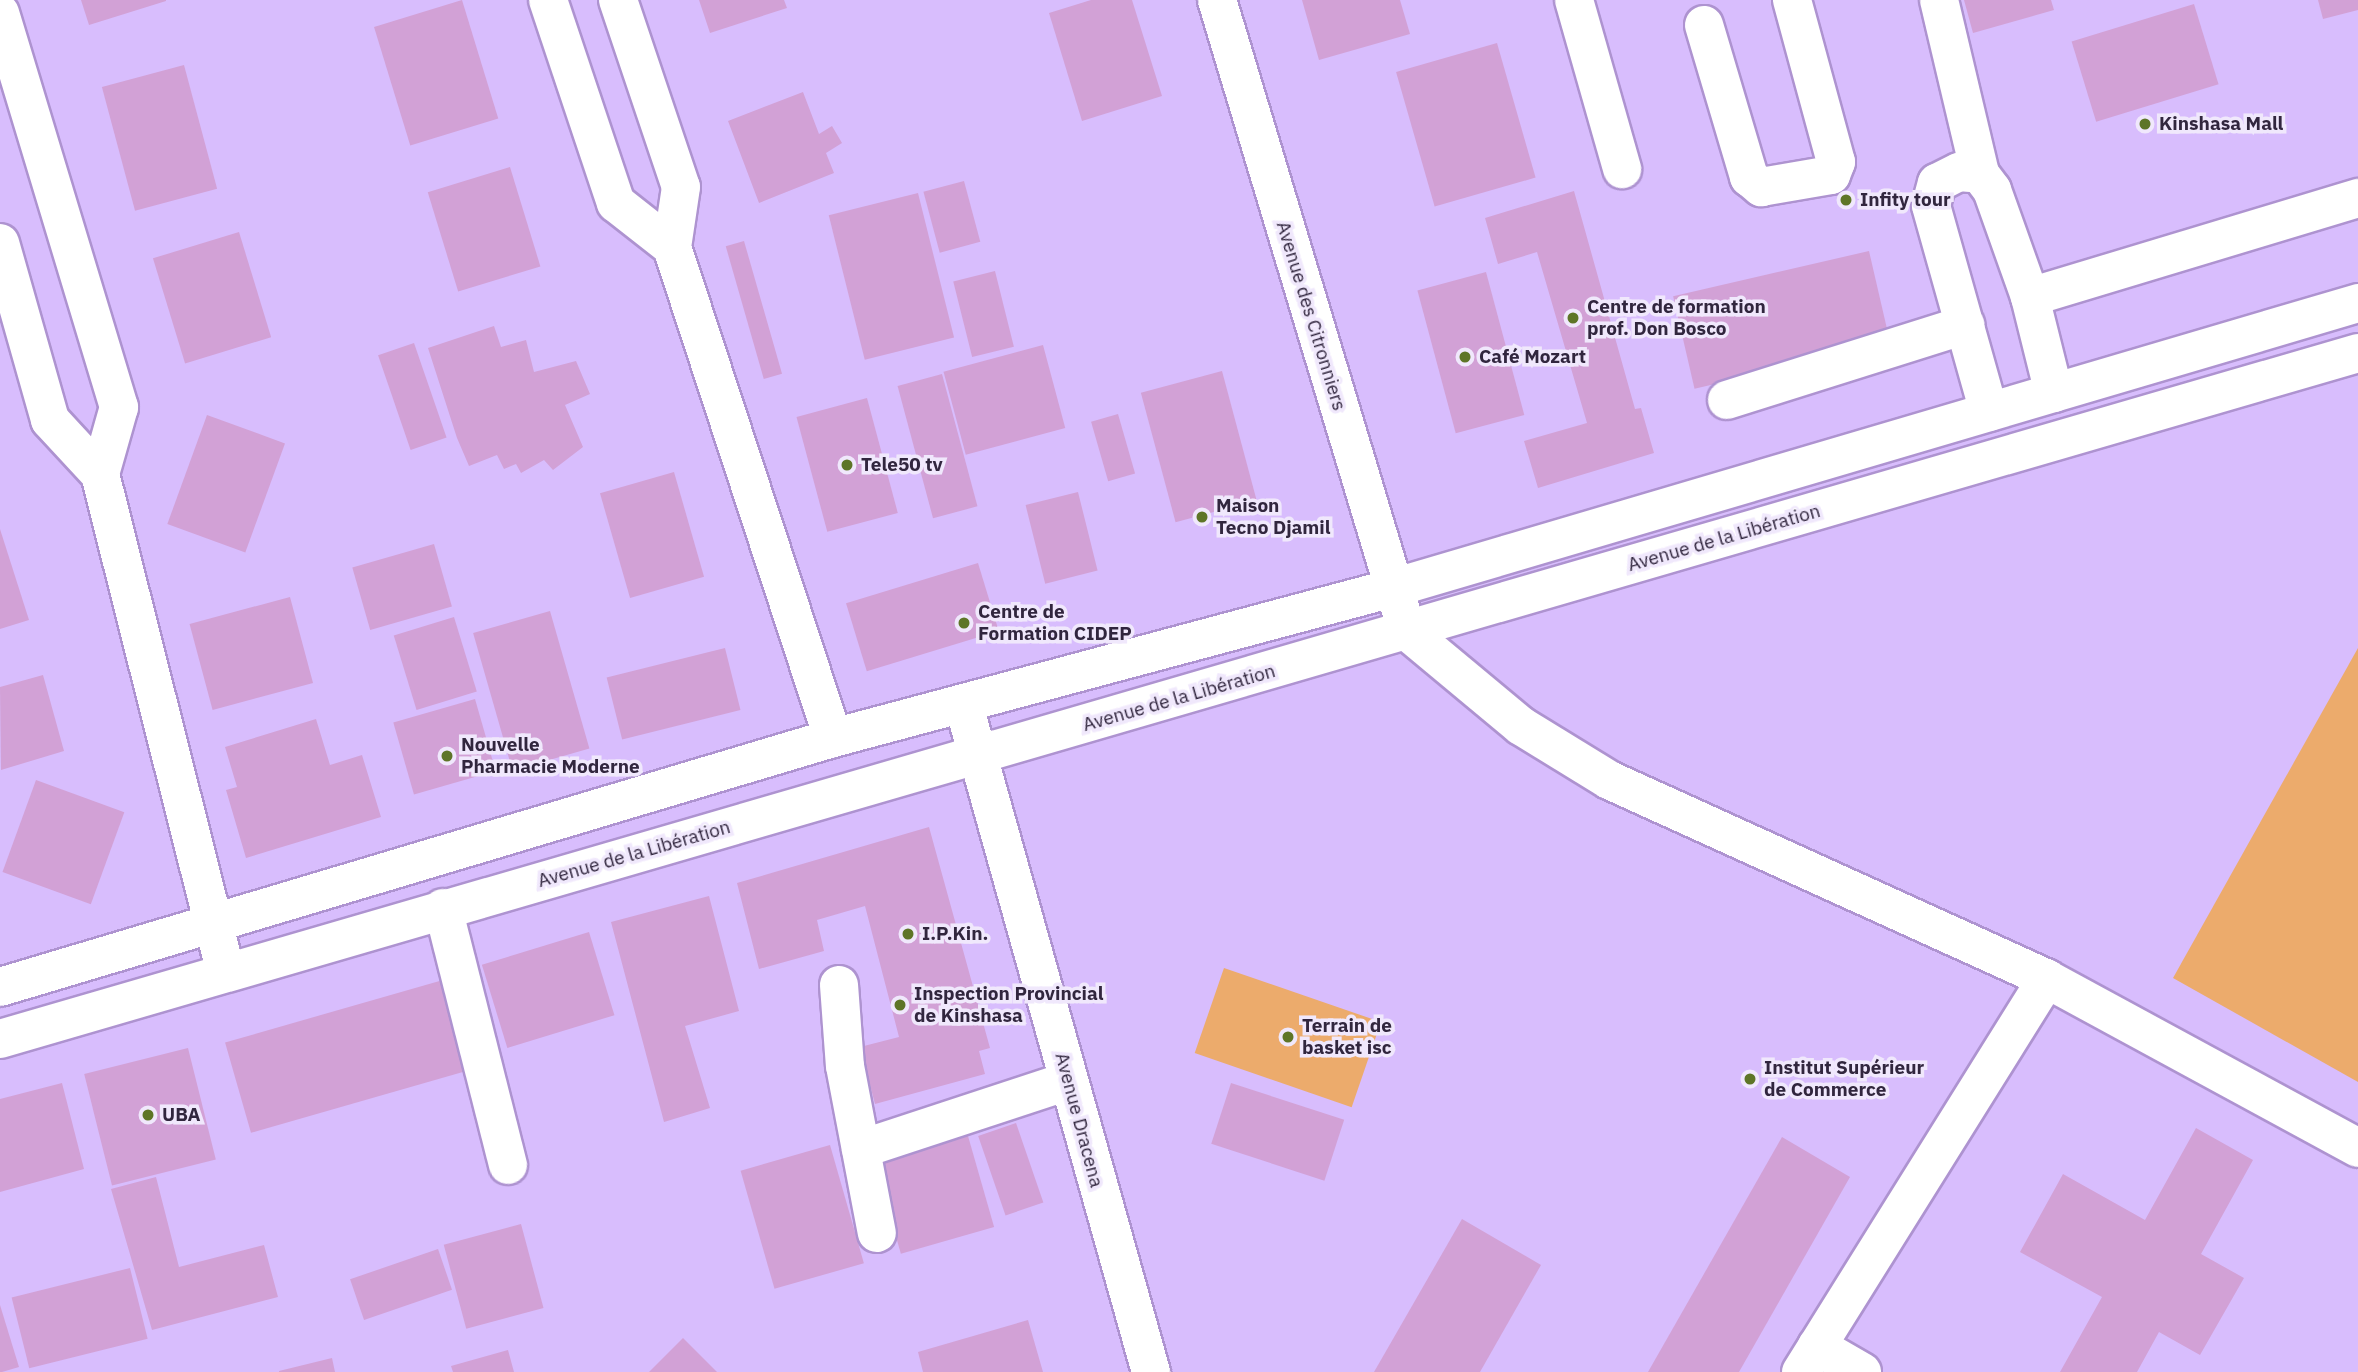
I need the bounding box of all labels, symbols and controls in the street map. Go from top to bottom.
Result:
place label: Kinshasa Mall [2159,113,2283,135]
marker: Kinshasa Mall [2137,116,2153,132]
place label: Infity tour [1860,189,1951,211]
marker: Infity tour [1838,192,1854,208]
street label: Avenue des Citronniers [1271,219,1351,413]
place label: Centre de formation prof. Don Bosco [1587,296,1766,340]
marker: Centre de formation prof. Don Bosco [1565,310,1581,326]
place label: Café Mozart [1479,346,1586,368]
marker: Café Mozart [1457,349,1473,365]
place label: Tele50 tv [861,454,943,476]
marker: Tele50 tv [839,457,855,473]
place label: Maison Tecno Djamil [1216,495,1331,539]
street label: Avenue de la Libération [1625,500,1823,576]
marker: Maison Tecno Djamil [1194,509,1210,525]
place label: Centre de Formation CIDEP [978,601,1132,645]
marker: Centre de Formation CIDEP [956,615,972,631]
street label: Avenue de la Libération [1080,660,1278,736]
place label: Nouvelle Pharmacie Moderne [461,734,640,778]
marker: Nouvelle Pharmacie Moderne [439,748,455,764]
street label: Avenue de la Libération [535,816,733,892]
place label: I.P.Kin. [922,923,988,945]
marker: I.P.Kin. [900,926,916,942]
place label: Inspection Provincial de Kinshasa [914,983,1104,1027]
marker: Inspection Provincial de Kinshasa [892,997,908,1013]
place label: Terrain de basket isc [1302,1015,1392,1059]
marker: Terrain de basket isc [1280,1029,1296,1045]
street label: Avenue Dracena [1050,1050,1108,1190]
place label: Institut Supérieur de Commerce [1764,1057,1924,1101]
marker: Institut Supérieur de Commerce [1742,1071,1758,1087]
place label: UBA [162,1104,201,1126]
marker: UBA [140,1107,156,1123]

